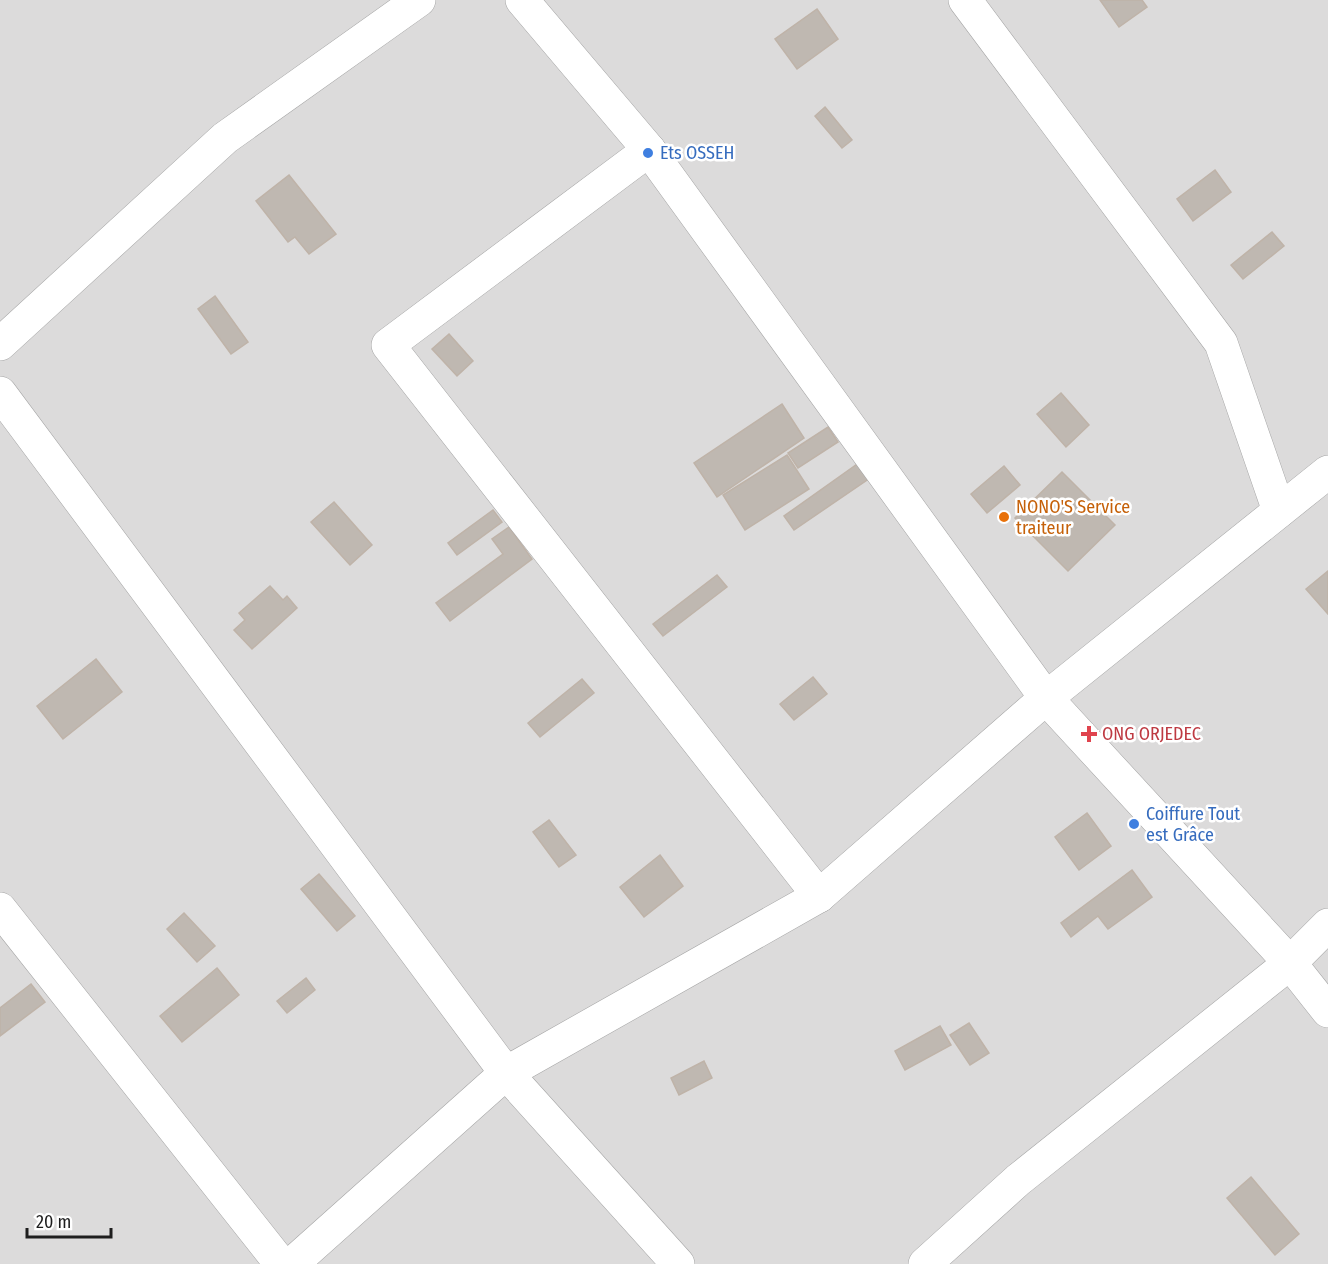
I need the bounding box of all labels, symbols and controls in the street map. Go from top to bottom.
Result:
place label: Ets OSSEH [660,142,734,164]
marker: Ets OSSEH [641,146,655,160]
place label: NONO'S Service traiteur [1016,496,1130,539]
marker: NONO'S Service traiteur [997,510,1011,524]
place label: ONG ORJEDEC [1102,723,1201,745]
marker: ONG ORJEDEC [1080,725,1098,743]
place label: Coiffure Tout est Grâce [1146,803,1240,846]
marker: Coiffure Tout est Grâce [1127,817,1141,831]
scale bar [27,1201,111,1239]
text: 20 m [36,1211,71,1233]

